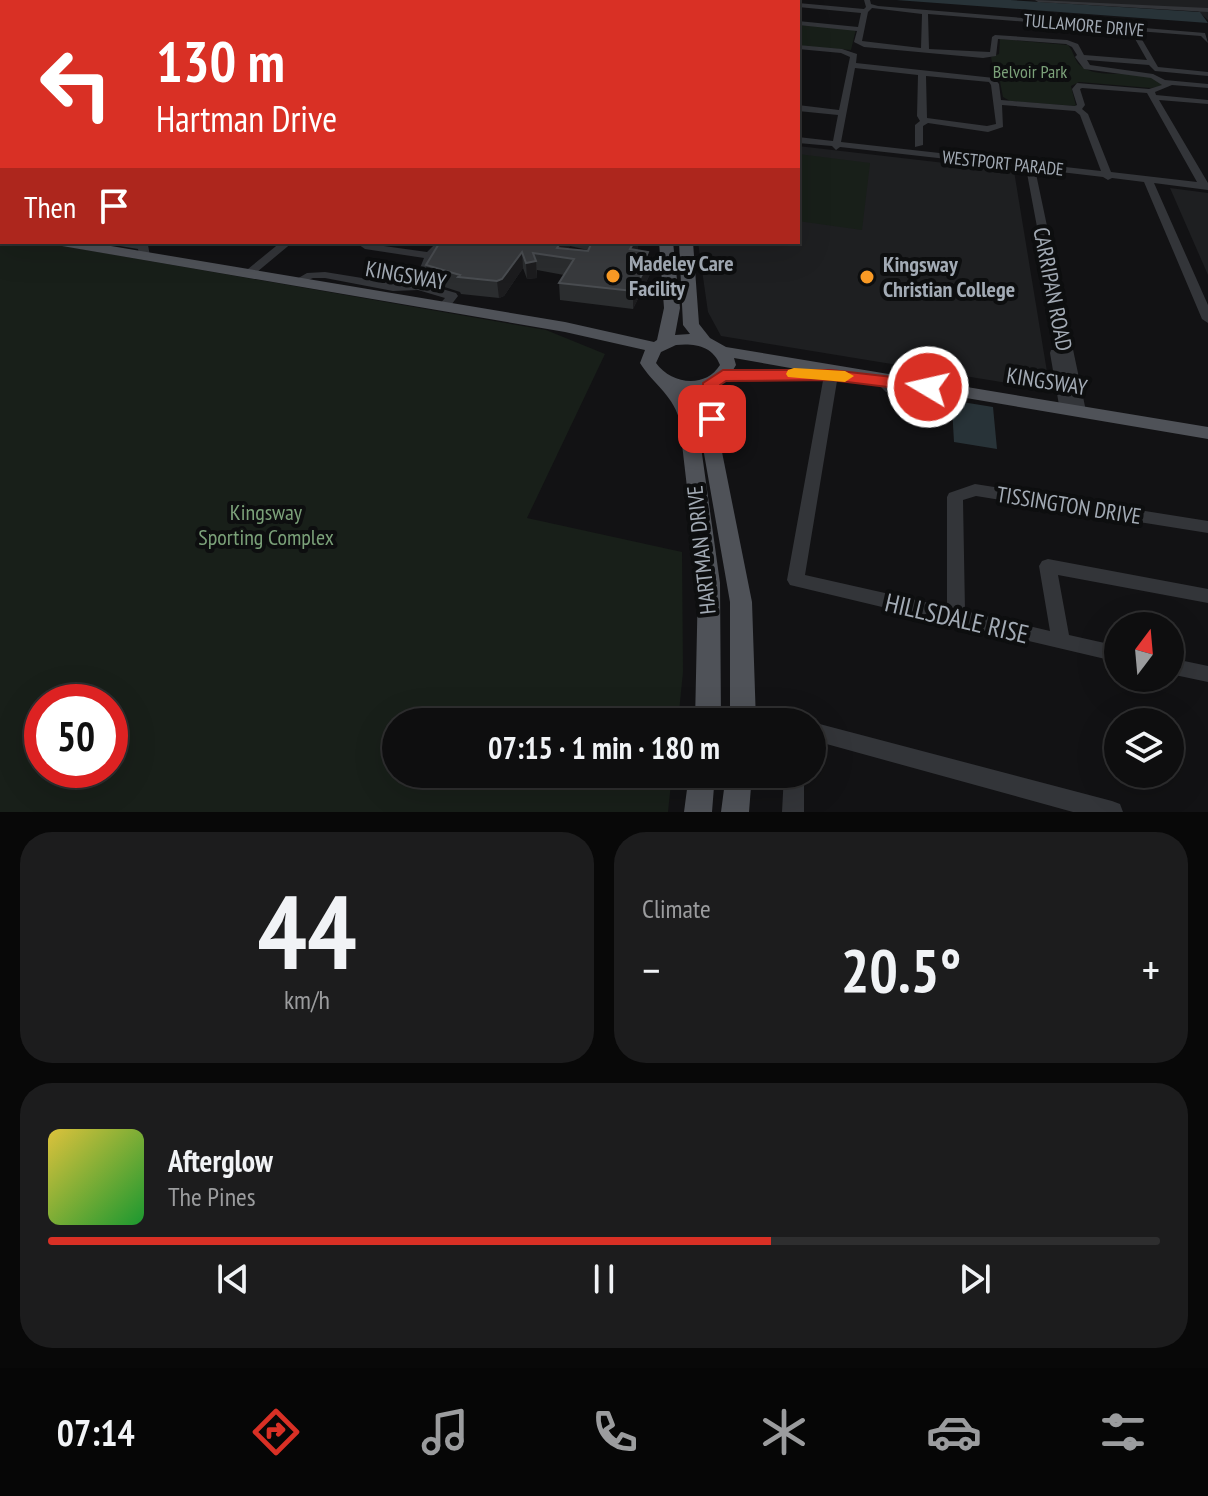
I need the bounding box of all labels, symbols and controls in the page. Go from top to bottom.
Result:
street label: TULLAMORE DRIVE [1023,8,1145,42]
text: 130 m [156,25,285,97]
icon: left [24,32,128,136]
park label: Belvoir Park [993,60,1067,83]
text: Hartman Drive [156,95,337,142]
street label: WESTPORT PARADE [941,145,1065,181]
icon: arrive [92,184,136,228]
text: Then [24,187,76,226]
street label: CARRIPAN ROAD [1027,225,1079,353]
place label: Madeley Care Facility [629,249,734,302]
place label: Kingsway Christian College [883,250,1015,303]
street label: KINGSWAY [363,254,449,296]
marker: Madeley Care Facility [604,267,622,285]
marker: Kingsway Christian College [858,268,876,286]
position arrow [886,345,970,429]
street label: KINGSWAY [1005,361,1089,401]
pin [678,385,746,453]
icon: arrive [690,397,734,441]
street label: TISSINGTON DRIVE [995,480,1143,530]
street label: HARTMAN DRIVE [680,484,722,616]
park label: Kingsway Sporting Complex [198,498,334,551]
street label: HILLSDALE RISE [882,585,1032,651]
north arrow [1104,612,1184,692]
map controls [1104,612,1184,788]
speed limit sign: 50 [24,684,128,788]
button: layers [1104,708,1184,788]
text: 07:15 · 1 min · 180 m [488,728,720,767]
text: 44 [257,863,357,998]
text: Climate [642,892,711,925]
text: 20.5° [841,931,961,1009]
text: − [642,941,660,998]
text: + [1142,941,1160,998]
text: km/h [284,983,330,1016]
text: Afterglow [168,1141,273,1180]
text: The Pines [168,1180,256,1213]
icon: previous [211,1257,255,1301]
icon: pause [582,1257,626,1301]
icon: next [953,1257,997,1301]
icon: directions [248,1404,304,1460]
icon: music [417,1404,473,1460]
icon: phone [587,1404,643,1460]
icon: climate [756,1404,812,1460]
icon: car [926,1404,982,1460]
icon: filters [1095,1404,1151,1460]
text: 07:14 [57,1409,135,1456]

